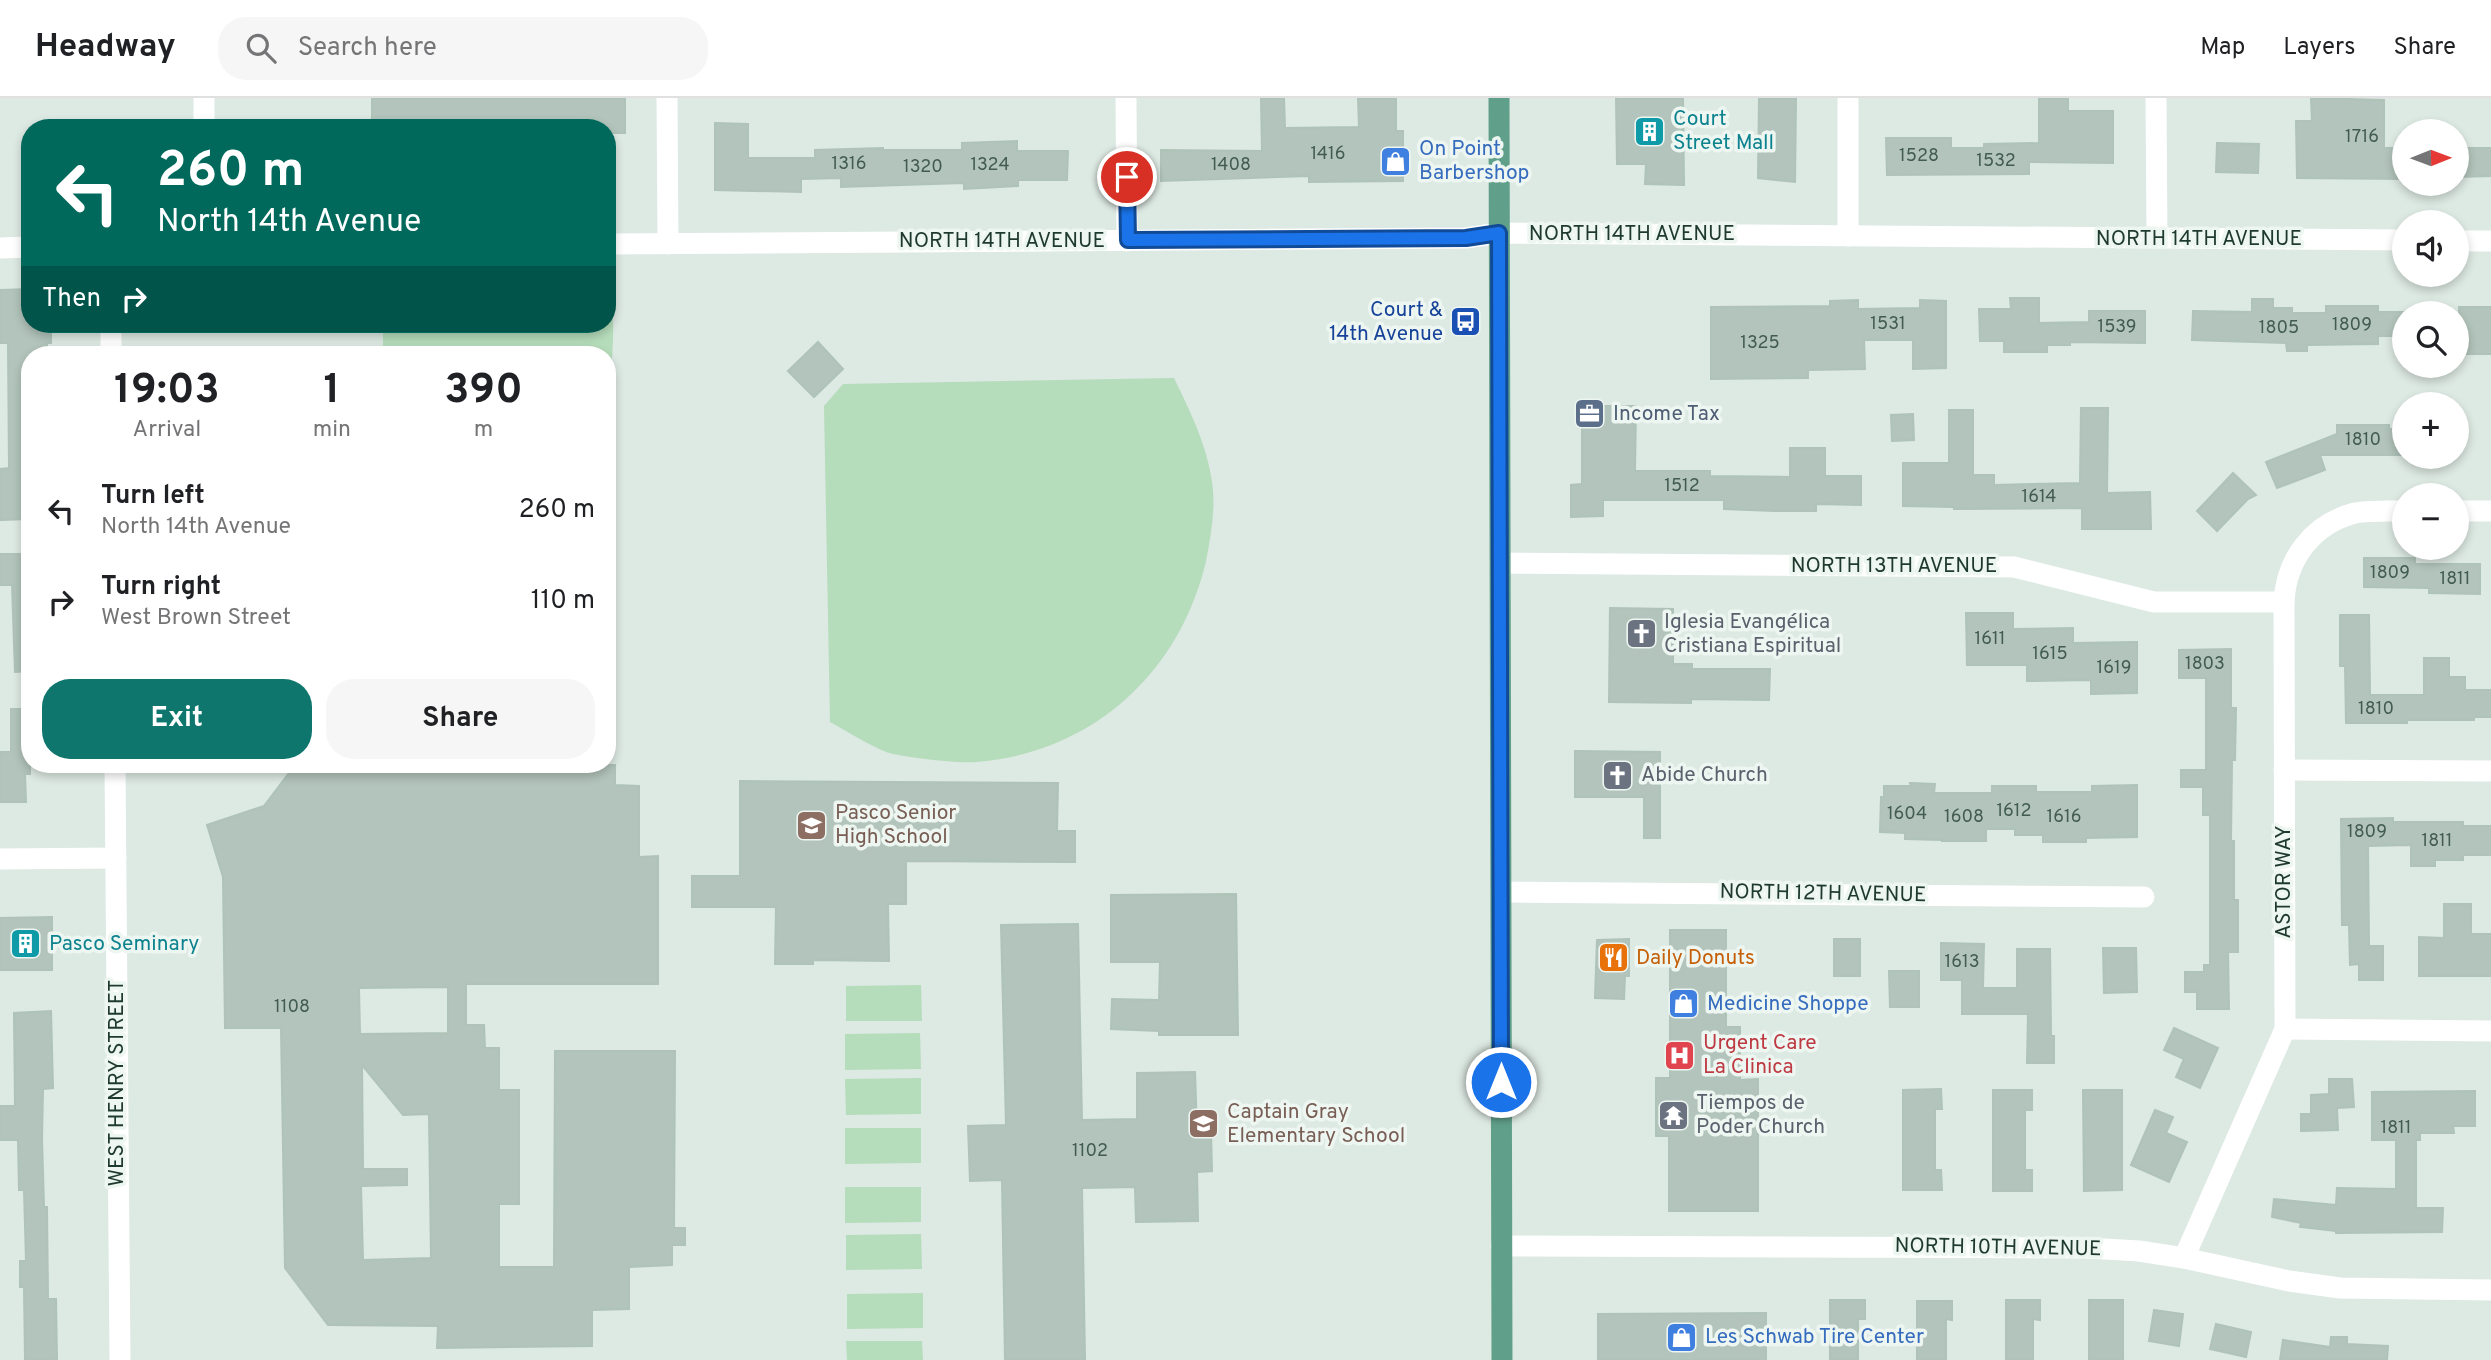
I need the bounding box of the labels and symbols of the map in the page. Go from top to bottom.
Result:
place label: Court Street Mall [1673,106,1774,157]
building icon: Court Street Mall [1633,114,1667,148]
north arrow [2392,119,2469,196]
house number: 1716 [2345,126,2379,149]
place label: On Point Barbershop [1419,136,1529,187]
house number: 1416 [1311,143,1346,166]
shop icon: On Point Barbershop [1379,144,1413,178]
house number: 1528 [1899,145,1939,168]
pin [1097,147,1157,207]
house number: 1532 [1976,150,2016,173]
house number: 1316 [832,153,866,176]
house number: 1324 [970,154,1010,177]
house number: 1408 [1211,154,1251,177]
house number: 1320 [903,156,943,179]
street label: NORTH 14TH AVENUE [1529,221,1735,248]
street label: NORTH 14TH AVENUE [2096,226,2302,253]
street label: NORTH 14TH AVENUE [899,228,1105,255]
place label: Court & 14th Avenue [1329,297,1443,348]
bus stop icon: Court & 14th Avenue [1449,305,1483,339]
house number: 1531 [1870,313,1906,336]
house number: 1809 [2332,314,2372,337]
house number: 1539 [2097,316,2137,339]
house number: 1805 [2259,317,2299,340]
house number: 1325 [1740,332,1780,355]
office icon: Income Tax [1573,397,1607,431]
place label: Income Tax [1613,401,1720,428]
house number: 1810 [2345,429,2381,452]
house number: 1512 [1664,475,1700,498]
house number: 1614 [2022,486,2057,509]
street label: NORTH 13TH AVENUE [1791,553,1997,580]
house number: 1809 [2370,562,2410,585]
house number: 1811 [2439,568,2471,591]
place label: Iglesia Evangélica Cristiana Espiritual [1664,609,1841,660]
church icon: Iglesia Evangélica Cristiana Espiritual [1624,617,1658,651]
house number: 1611 [1975,628,2005,651]
house number: 1615 [2032,643,2068,666]
house number: 1803 [2185,653,2225,676]
house number: 1619 [2097,657,2131,680]
house number: 1810 [2358,698,2394,721]
church icon: Abide Church [1601,758,1635,792]
place label: Abide Church [1641,762,1768,789]
place label: Pasco Senior High School [835,800,956,851]
house number: 1612 [1996,800,2032,823]
house number: 1604 [1887,803,1927,826]
house number: 1608 [1944,806,1984,829]
house number: 1616 [2047,806,2081,829]
school or university icon: Pasco Senior High School [795,808,829,842]
house number: 1809 [2347,821,2387,844]
street label: ASTOR WAY [2271,825,2298,939]
house number: 1811 [2421,830,2453,853]
street label: NORTH 12TH AVENUE [1719,879,1927,909]
building icon: Pasco Seminary [9,927,43,961]
place label: Pasco Seminary [49,931,199,958]
restaurant icon: Daily Donuts [1596,941,1630,975]
place label: Daily Donuts [1636,945,1755,972]
house number: 1613 [1944,951,1980,974]
street label: WEST HENRY STREET [104,980,131,1186]
shop icon: Medicine Shoppe [1667,987,1701,1021]
place label: Medicine Shoppe [1707,991,1869,1018]
house number: 1108 [274,996,310,1019]
place label: Urgent Care La Clinica [1703,1030,1817,1081]
hospital icon: Urgent Care La Clinica [1663,1038,1697,1072]
position arrow [1464,1045,1538,1119]
place label: Tiempos de Poder Church [1696,1090,1825,1141]
temple icon: Tiempos de Poder Church [1656,1098,1690,1132]
place label: Captain Gray Elementary School [1227,1099,1405,1150]
school or university icon: Captain Gray Elementary School [1187,1107,1221,1141]
house number: 1811 [2380,1117,2412,1140]
house number: 1102 [1072,1140,1108,1163]
street label: NORTH 10TH AVENUE [1894,1233,2102,1263]
shop icon: Les Schwab Tire Center [1665,1320,1699,1354]
place label: Les Schwab Tire Center [1705,1324,1924,1351]

